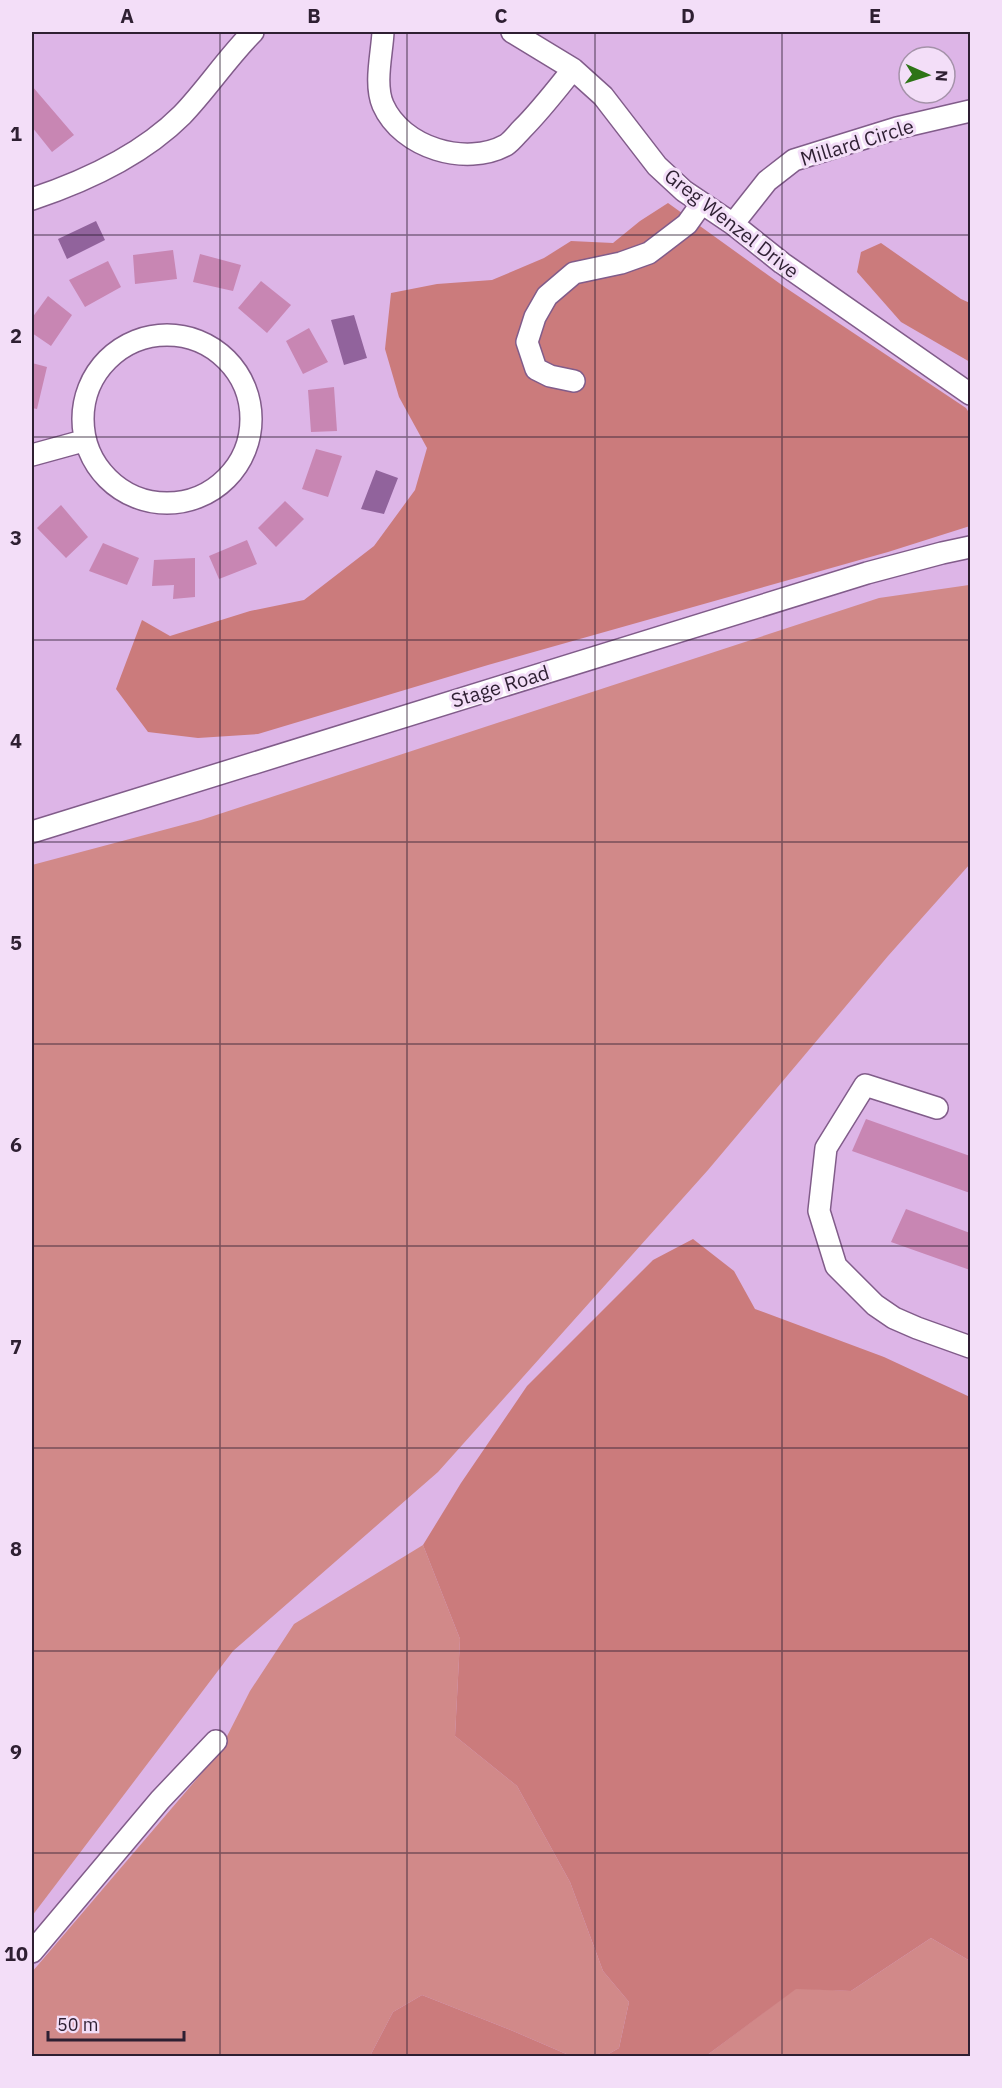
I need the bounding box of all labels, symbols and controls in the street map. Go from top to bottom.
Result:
text: A [120,2,134,29]
text: B [307,2,321,29]
text: C [494,2,508,29]
text: D [681,2,695,29]
text: E [869,2,881,29]
north arrow [897,45,957,105]
text: N [932,69,952,82]
street label: Millard Circle [797,112,917,172]
text: 1 [10,120,22,147]
street label: Greg Wenzel Drive [659,162,805,284]
text: 2 [10,322,22,349]
text: 3 [10,524,22,551]
street label: Stage Road [448,658,552,714]
text: 4 [10,727,22,754]
text: 5 [10,929,22,956]
text: 6 [10,1131,22,1158]
text: 7 [10,1333,22,1360]
text: 8 [10,1535,22,1562]
text: 9 [10,1738,22,1765]
text: 10 [4,1940,28,1967]
scale bar [48,2004,184,2042]
text: 50 m [57,2013,99,2036]

